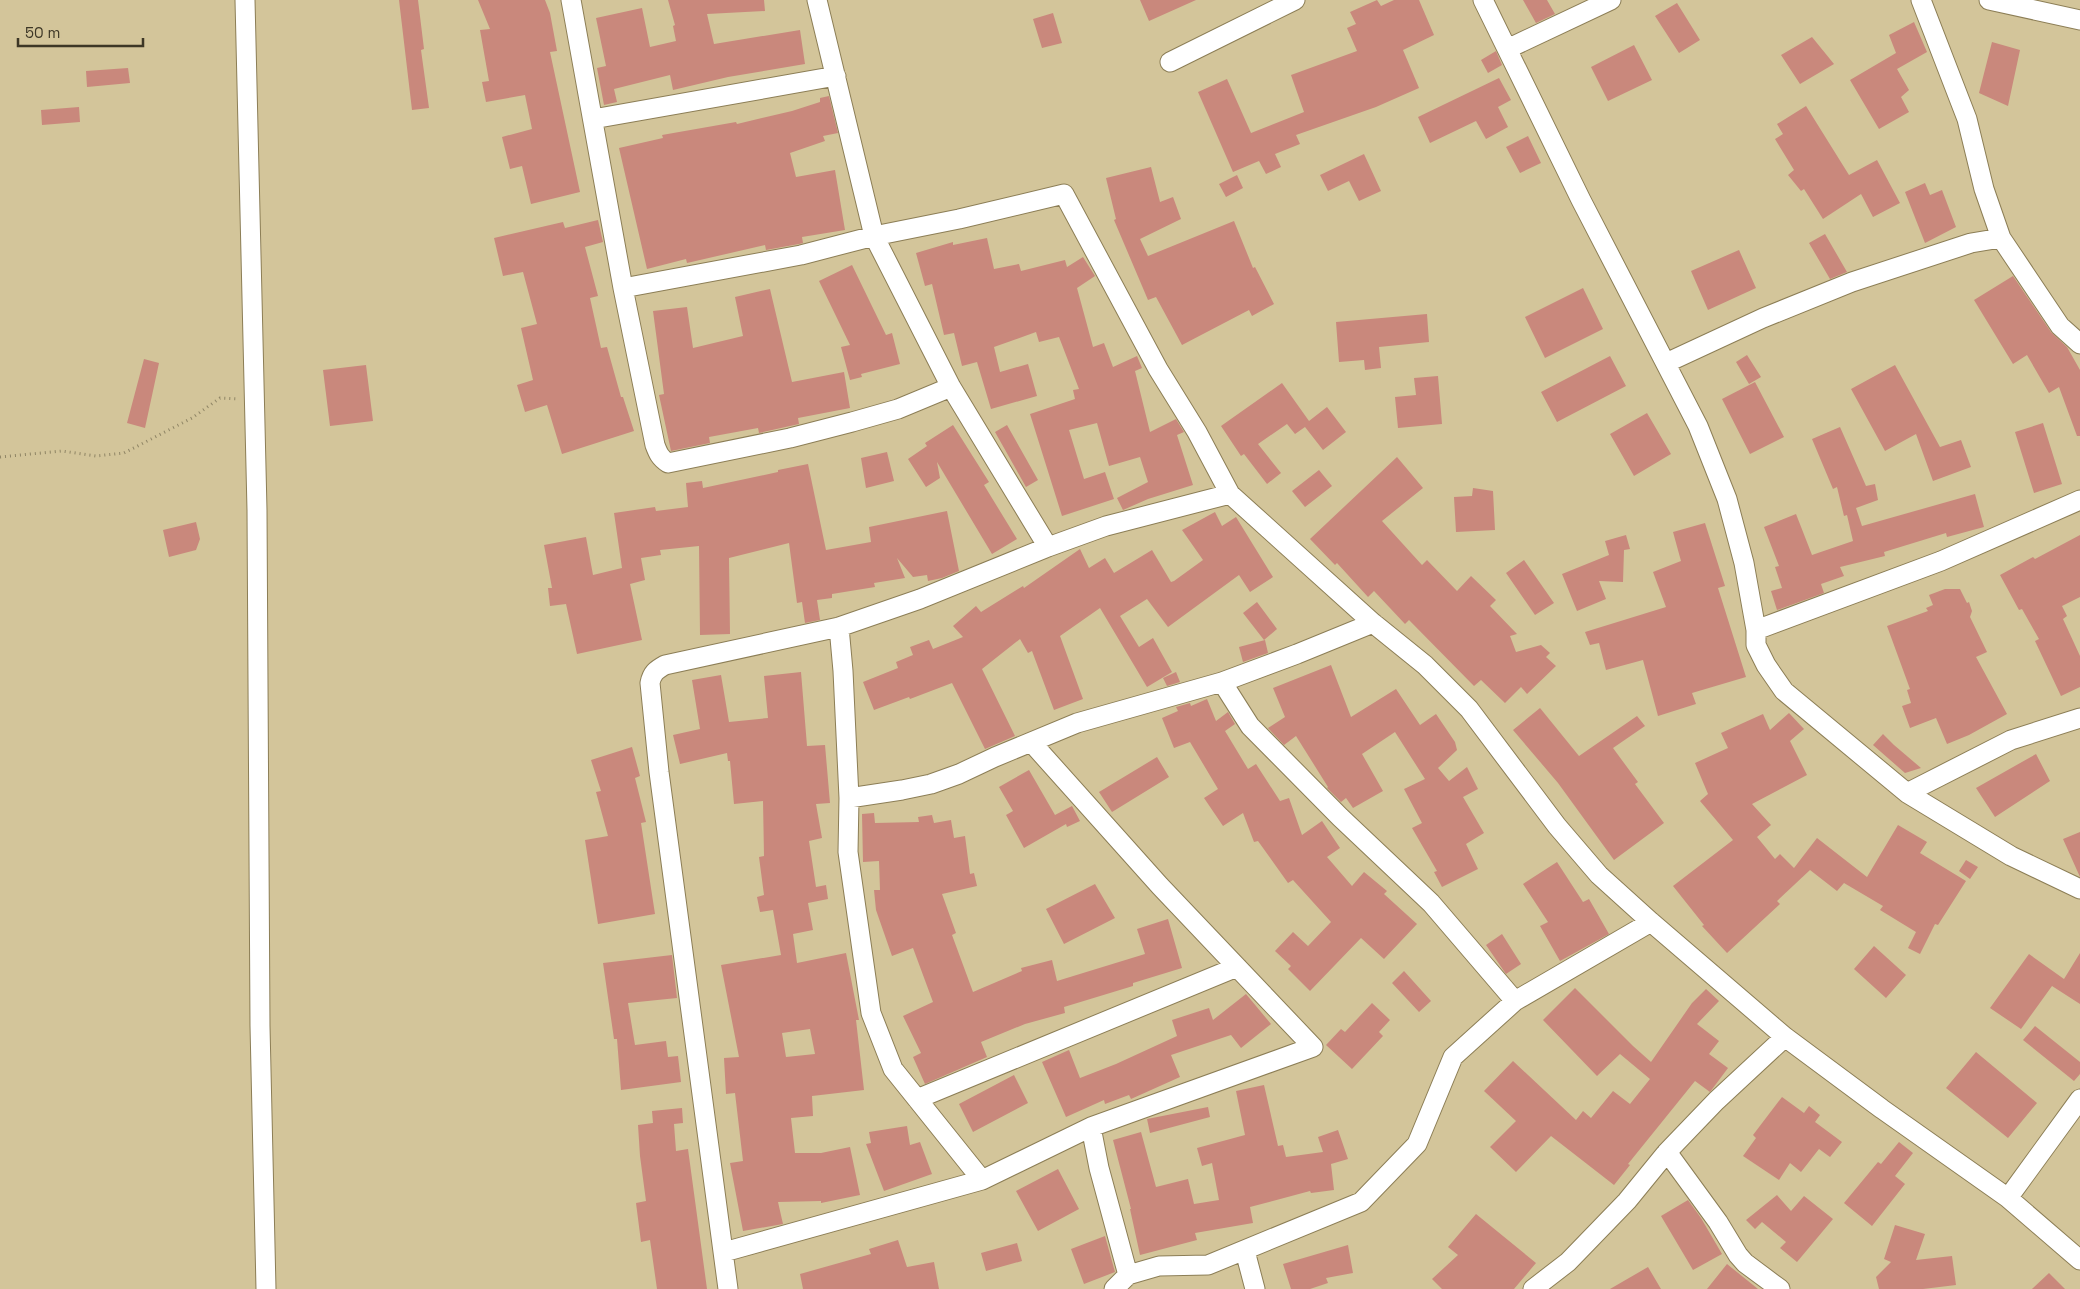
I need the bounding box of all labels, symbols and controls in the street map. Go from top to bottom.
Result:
scale bar [18,15,142,47]
text: 50 m [25,23,60,42]

